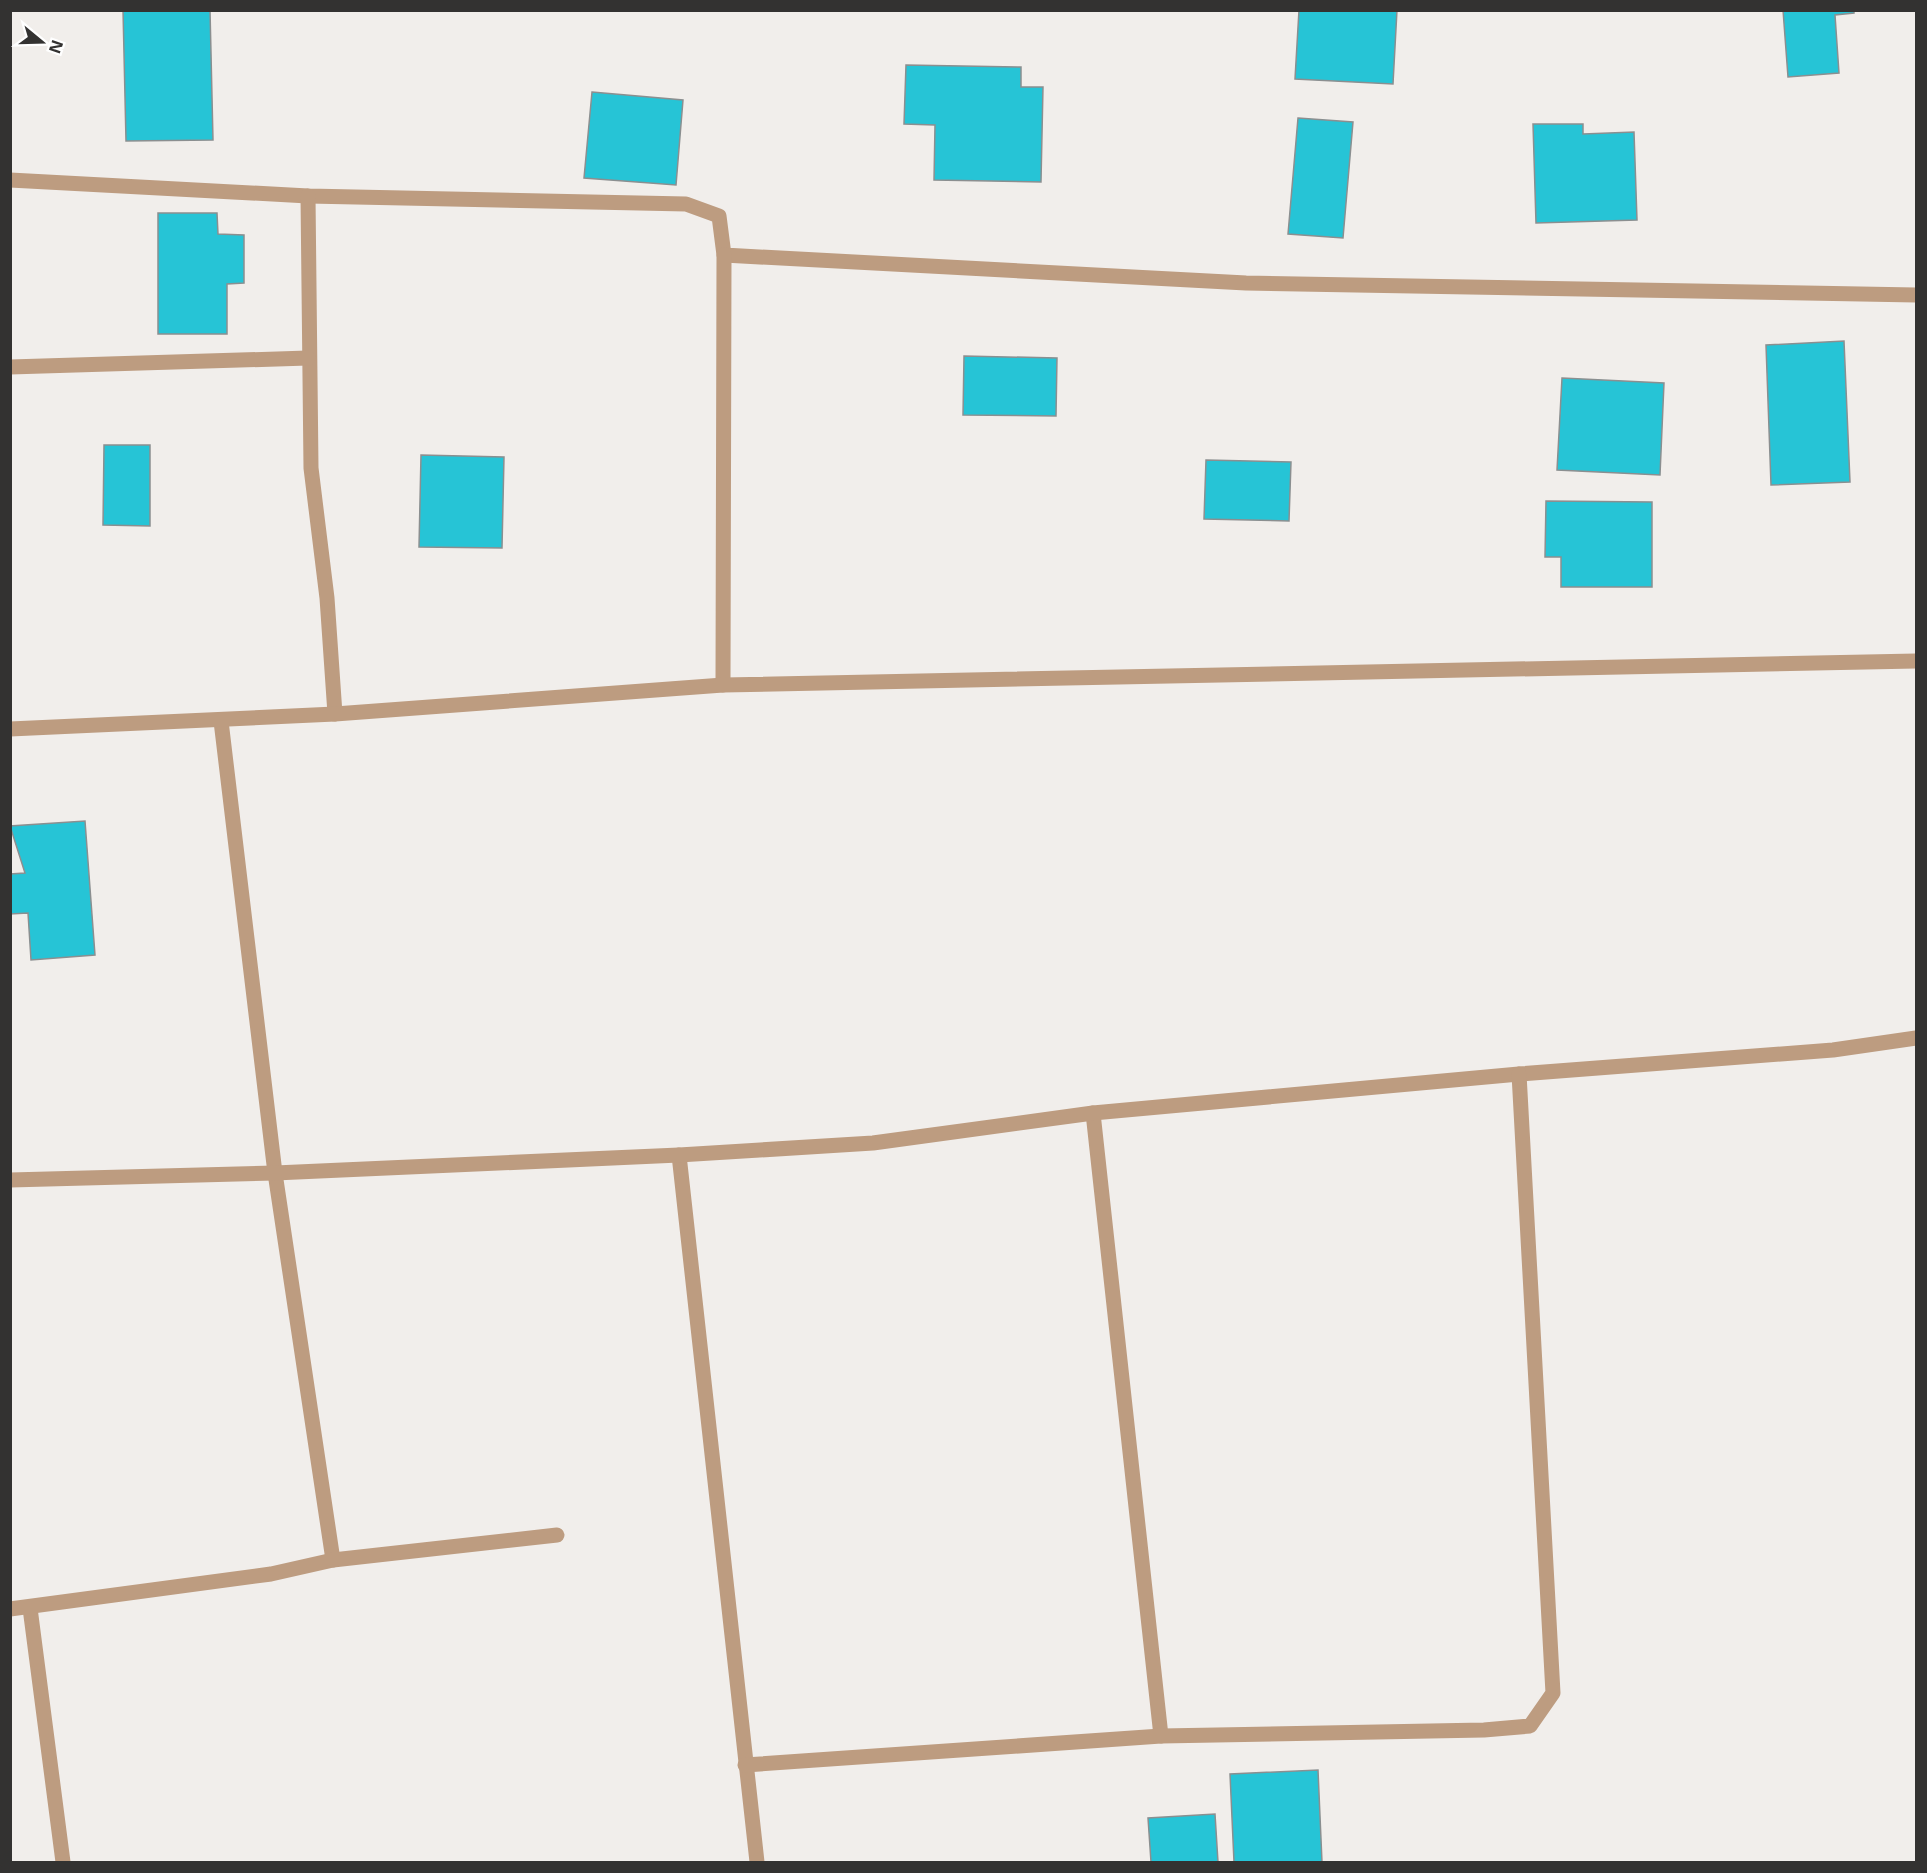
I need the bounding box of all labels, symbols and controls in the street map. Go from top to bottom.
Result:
north arrow [12,12,72,72]
text: N [44,37,69,57]

